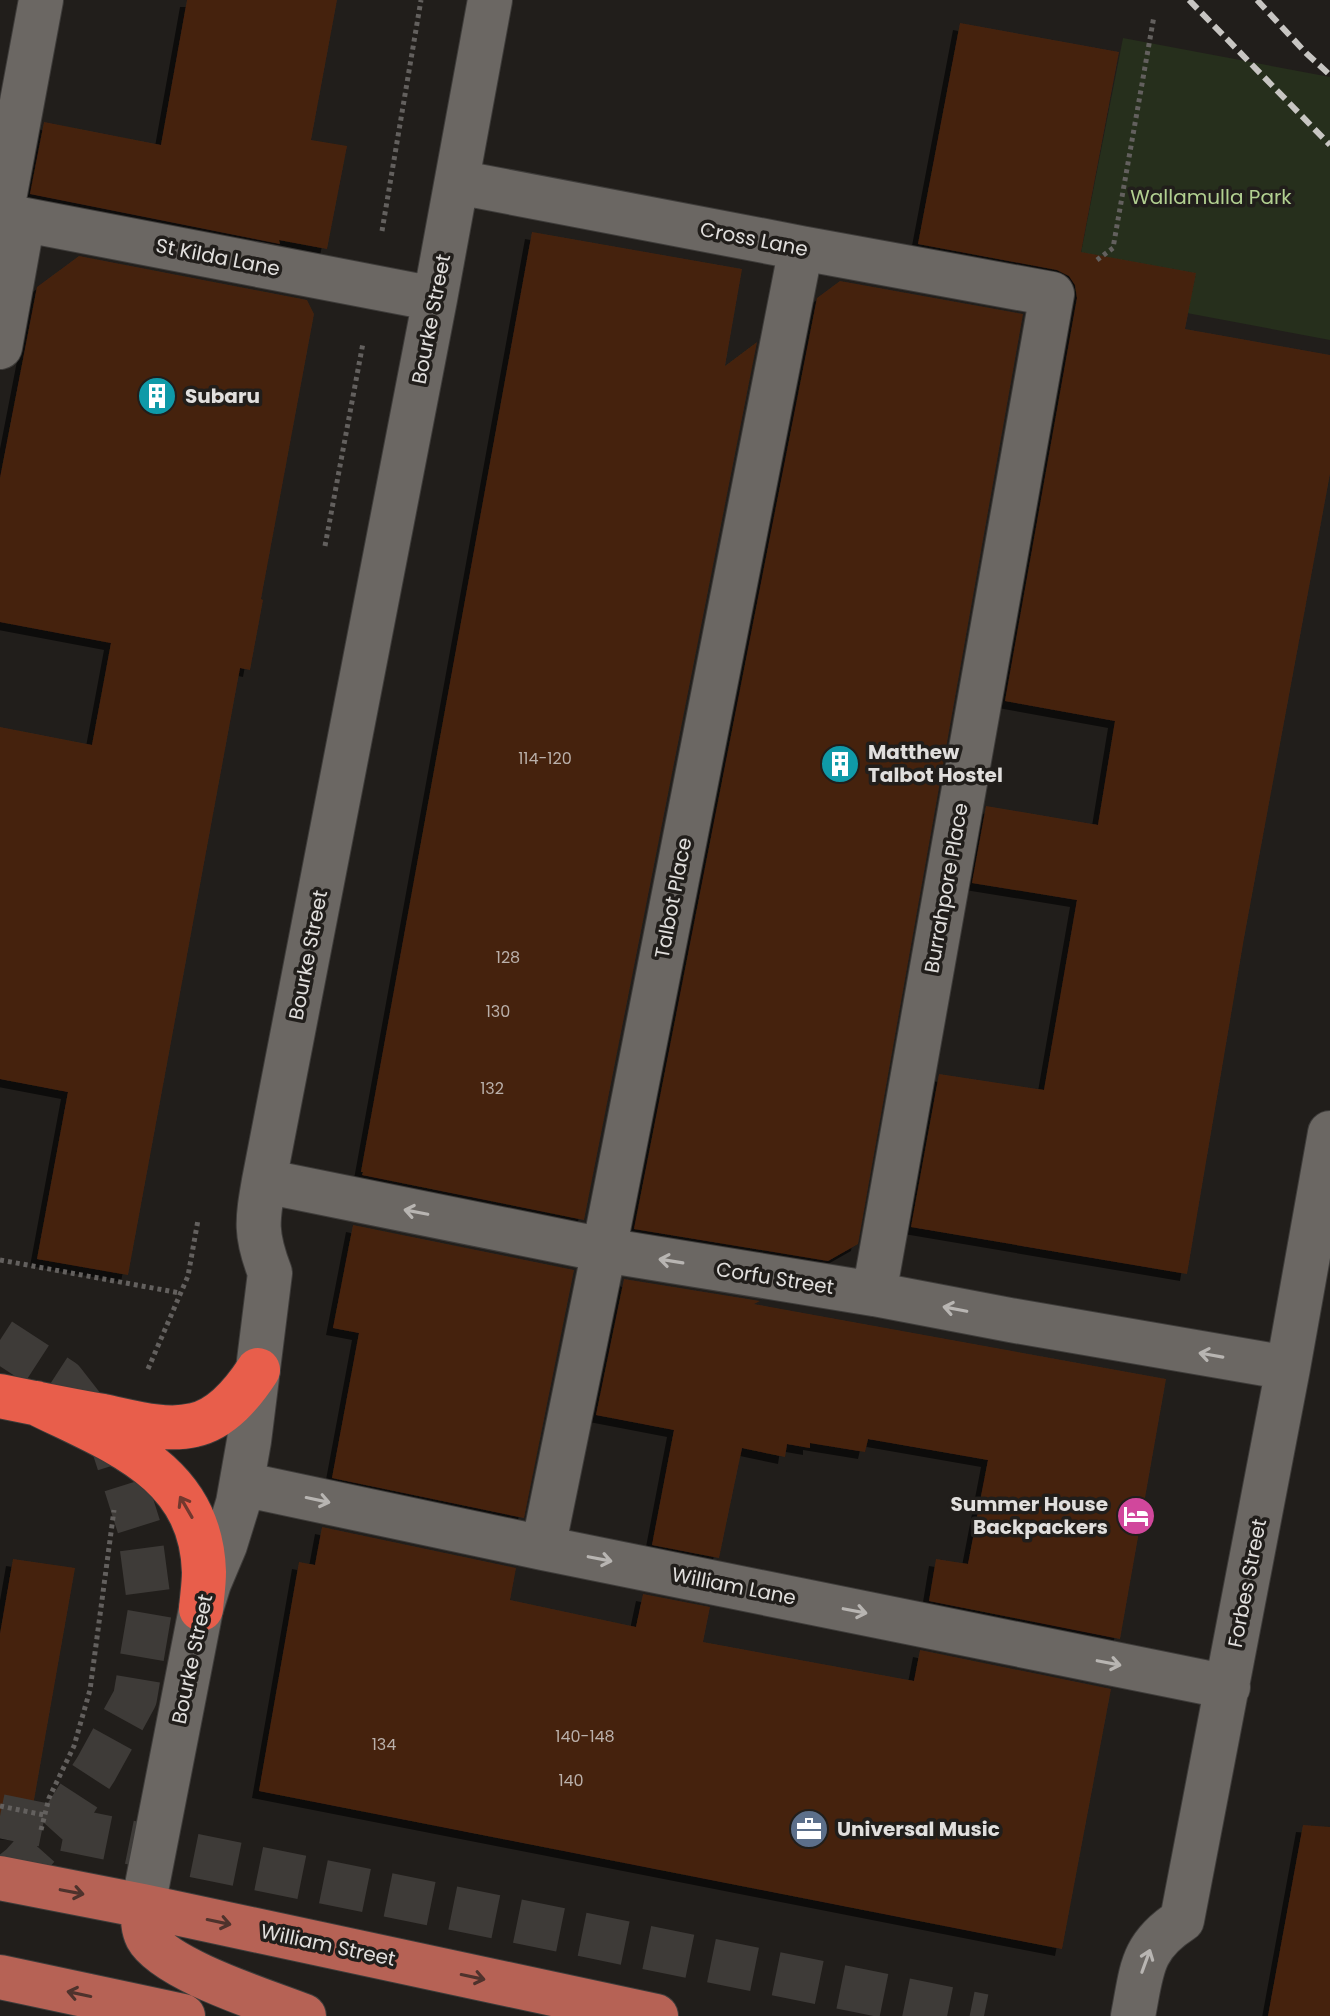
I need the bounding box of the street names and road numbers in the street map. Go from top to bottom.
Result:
street label: Cross Lane [698,215,810,263]
street label: St Kilda Lane [154,231,282,283]
street label: Bourke Street [405,252,457,386]
street label: Burrahpore Place [917,801,975,975]
street label: Talbot Place [648,835,698,961]
street label: Bourke Street [282,888,334,1022]
street label: Corfu Street [714,1255,836,1301]
street label: Forbes Street [1221,1516,1273,1650]
street label: William Lane [669,1560,799,1612]
street label: Bourke Street [165,1592,219,1726]
street label: William Street [258,1917,398,1973]

